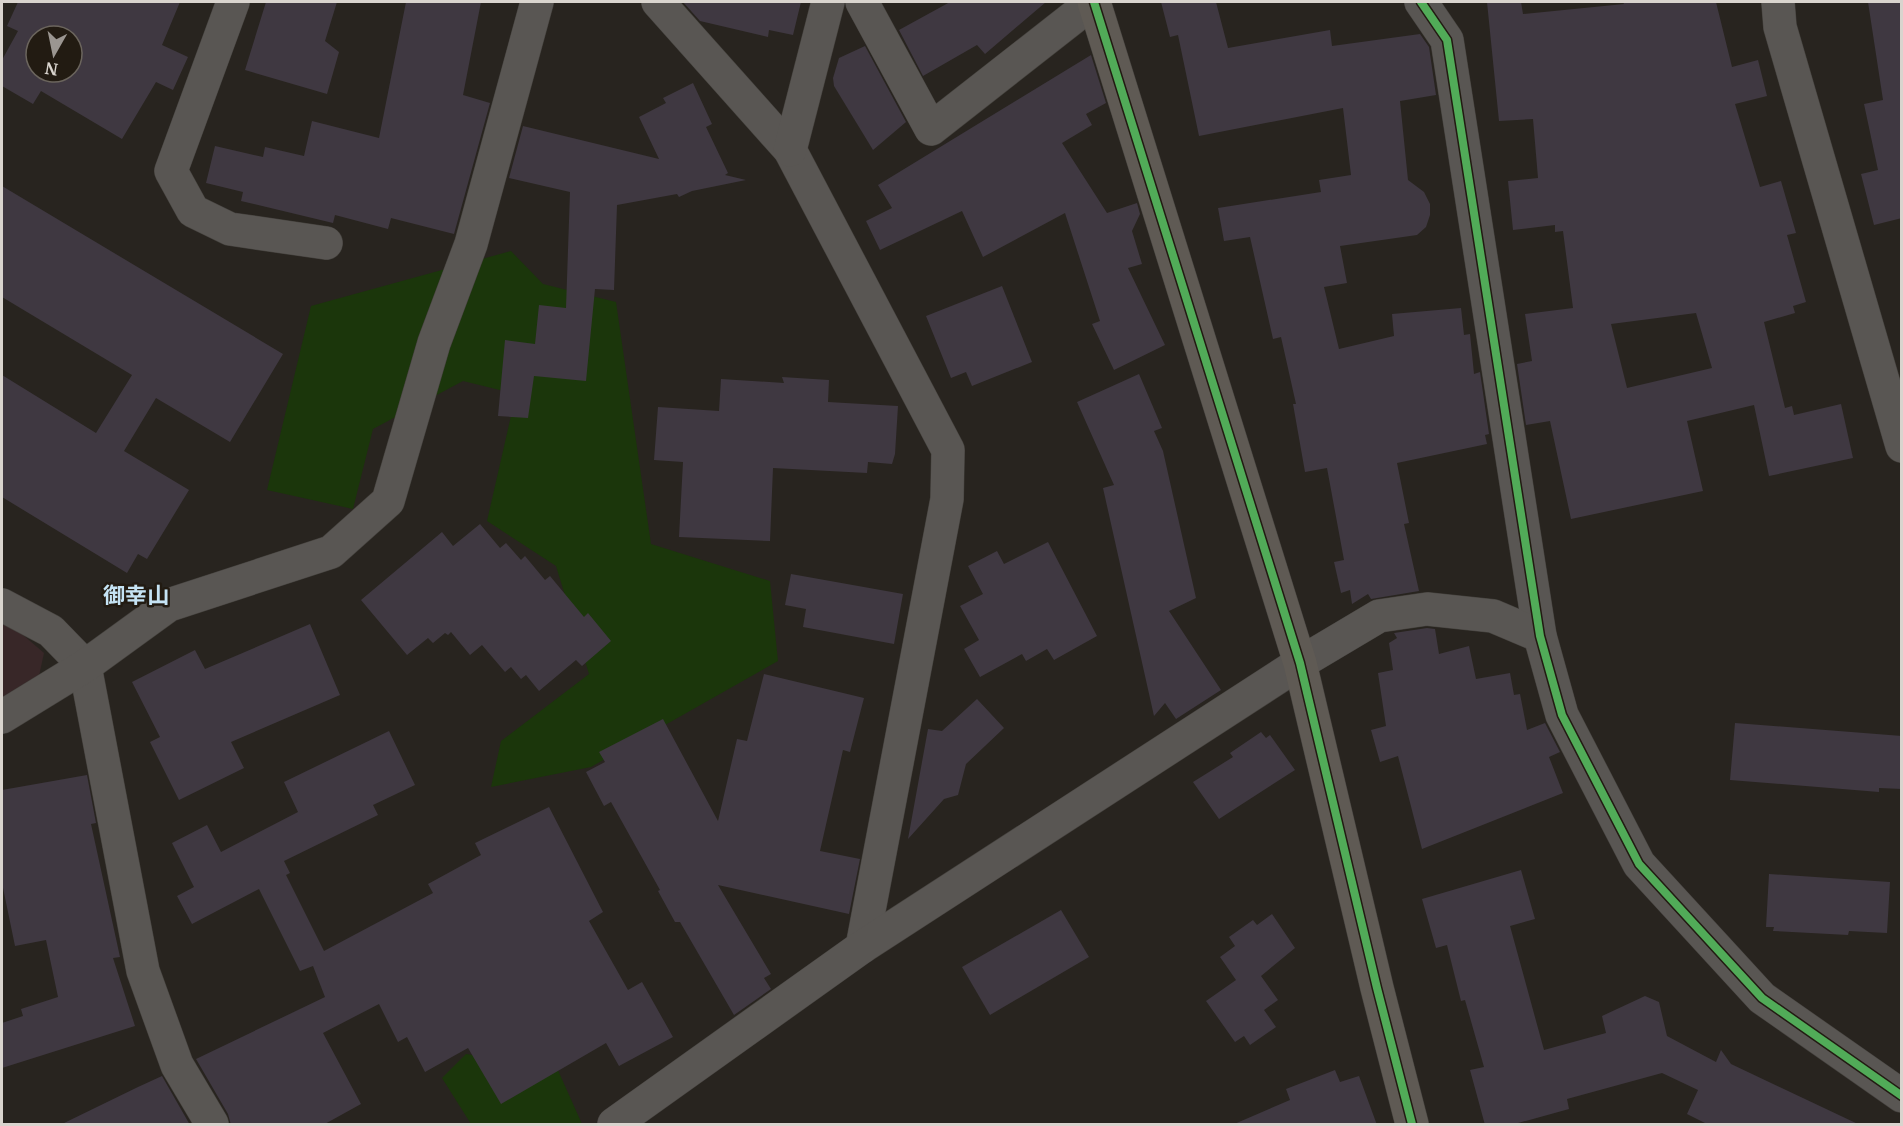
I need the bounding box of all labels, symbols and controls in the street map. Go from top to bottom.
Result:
north arrow [24,24,84,84]
text: N [43,58,59,80]
district label: 御幸山 [103,581,169,609]

